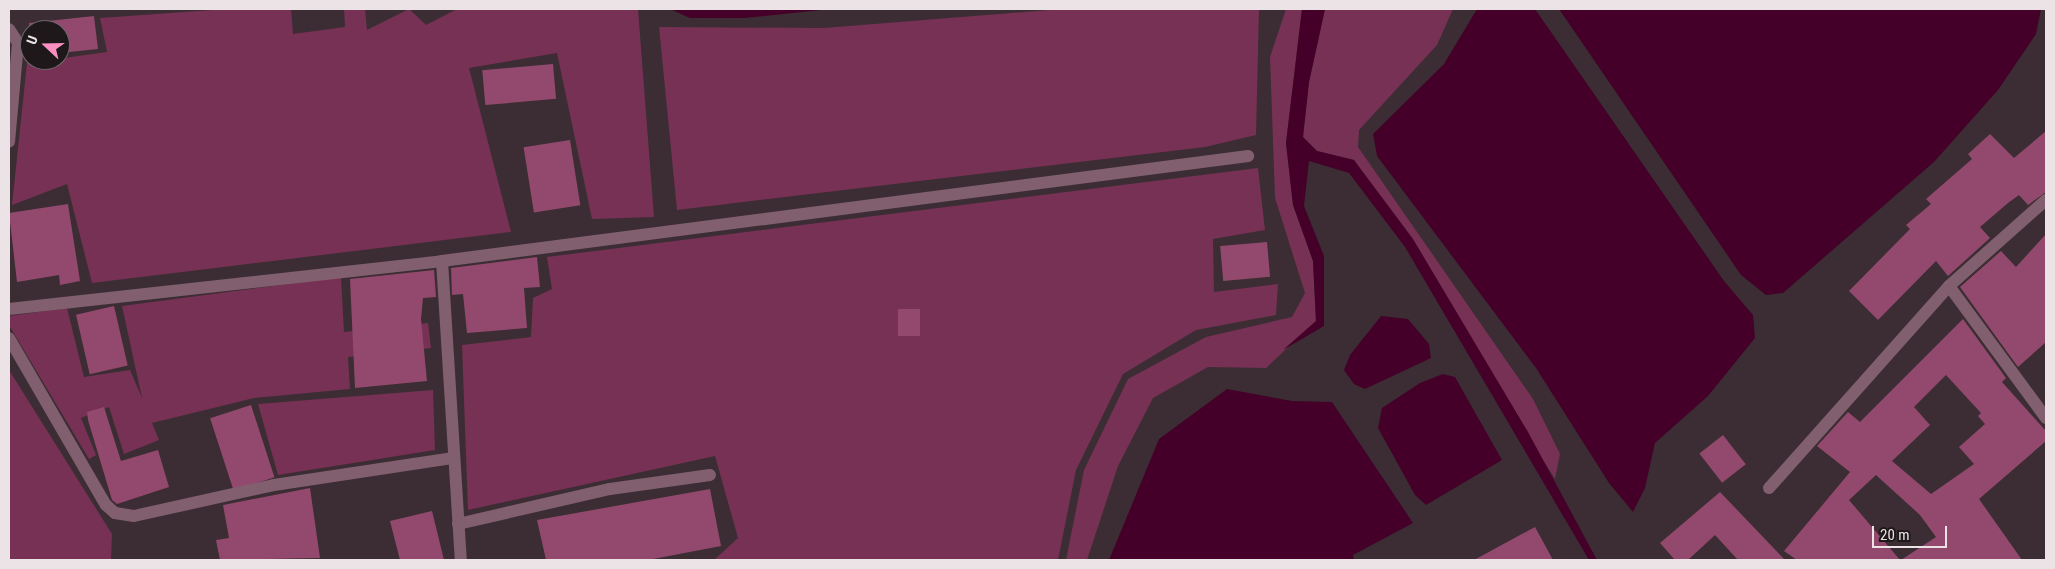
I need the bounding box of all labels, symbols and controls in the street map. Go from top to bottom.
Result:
north arrow [20,20,70,70]
text: U [23,33,41,47]
scale bar [1875,516,1950,548]
text: 20 m [1880,526,1910,544]

